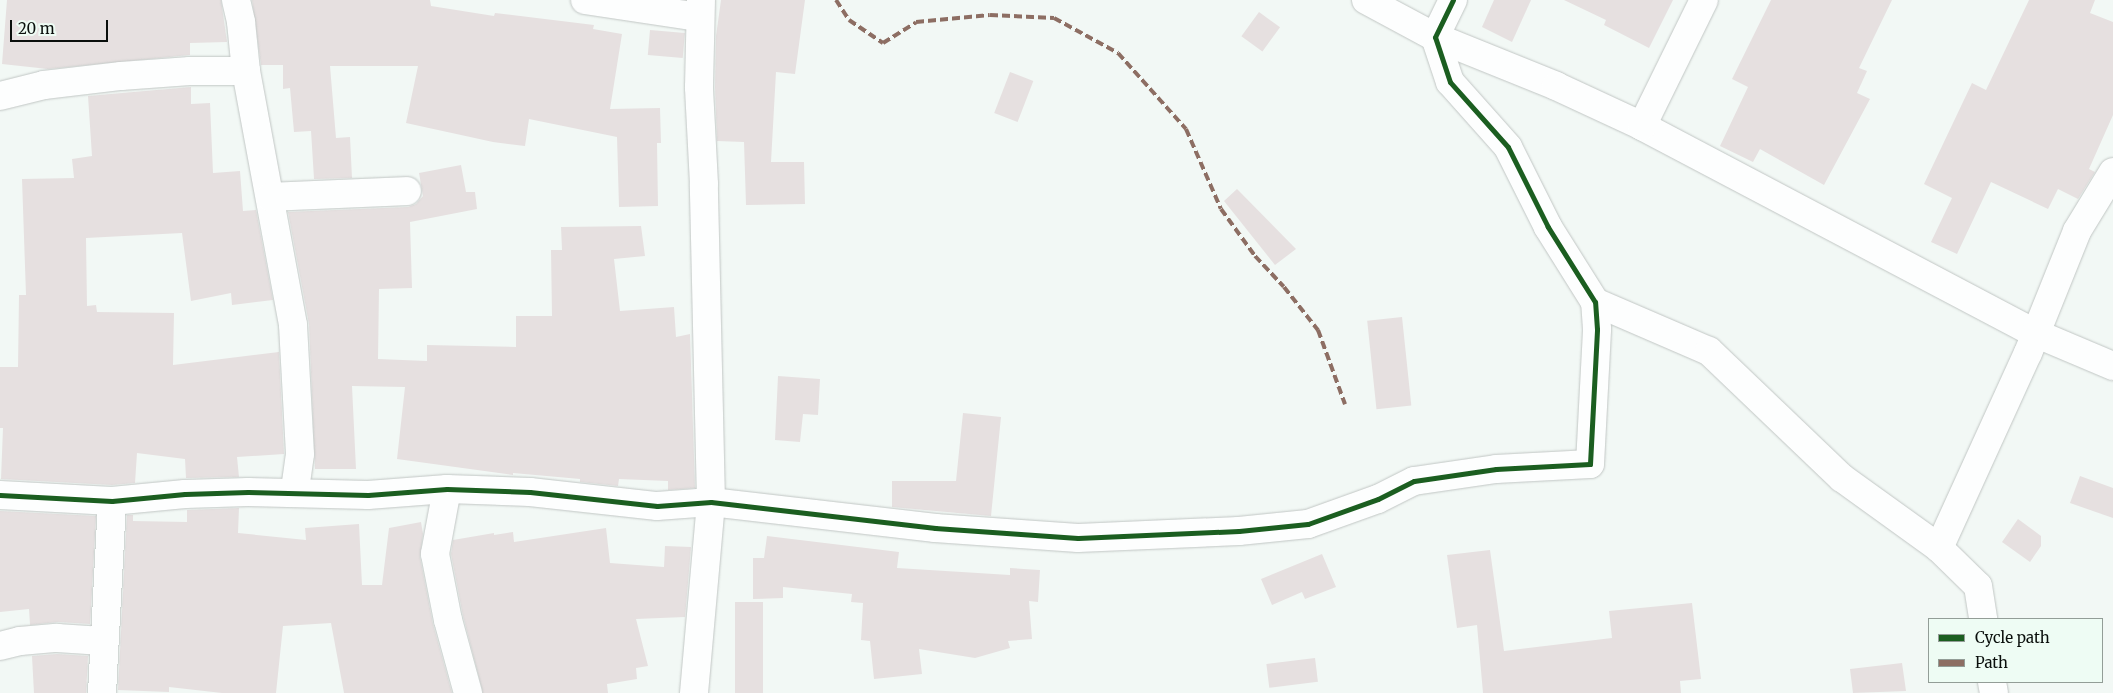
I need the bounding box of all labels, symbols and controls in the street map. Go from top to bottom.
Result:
scale bar [12,10,110,42]
text: 20 m [18,19,55,38]
legend [1928,618,2103,683]
text: Cycle path [1975,628,2050,647]
text: Path [1975,653,2008,672]

